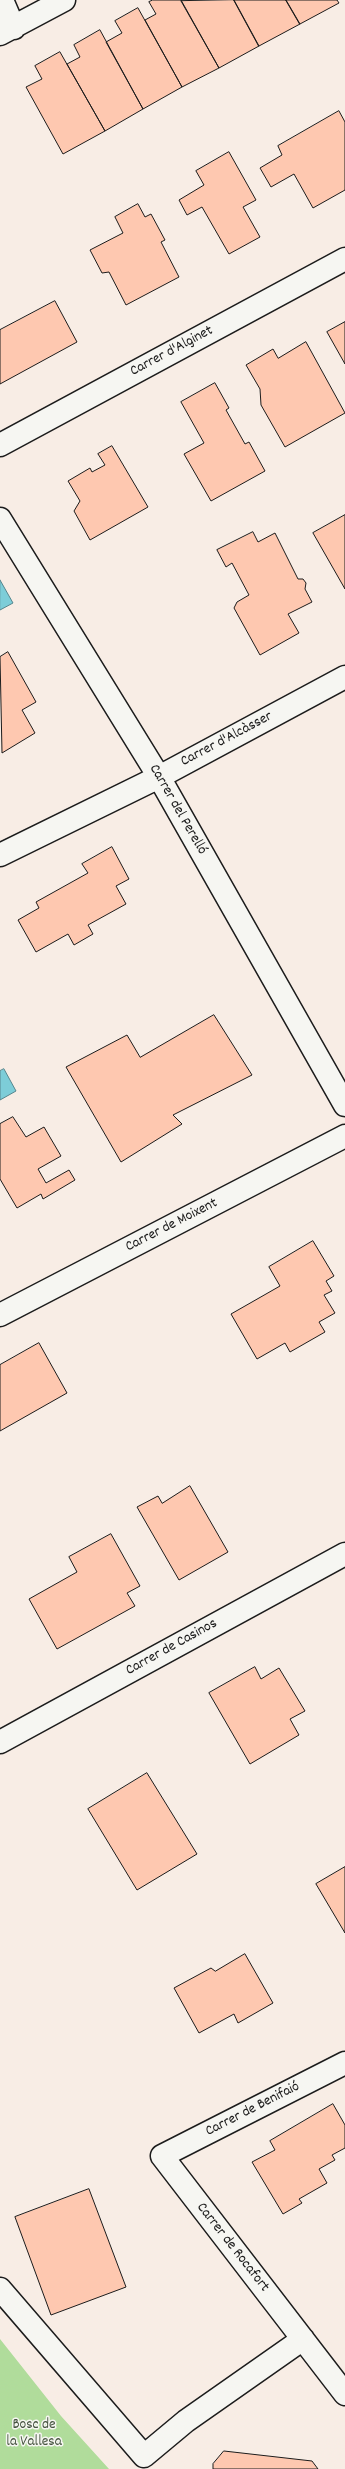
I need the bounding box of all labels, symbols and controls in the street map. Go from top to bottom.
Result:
street label: Carrer d'Alginet [127,323,217,381]
street label: Carrer d'Alcàsser [178,708,276,772]
street label: Carrer del Perelló [144,762,210,858]
street label: Carrer de Moixent [123,1195,221,1257]
street label: Carrer de Casinos [123,1615,221,1681]
street label: Carrer de Benifaió [203,2079,303,2141]
street label: Carrer de Rocafort [192,2200,272,2296]
park label: Bosc de la Vallesa [6,2417,62,2452]

